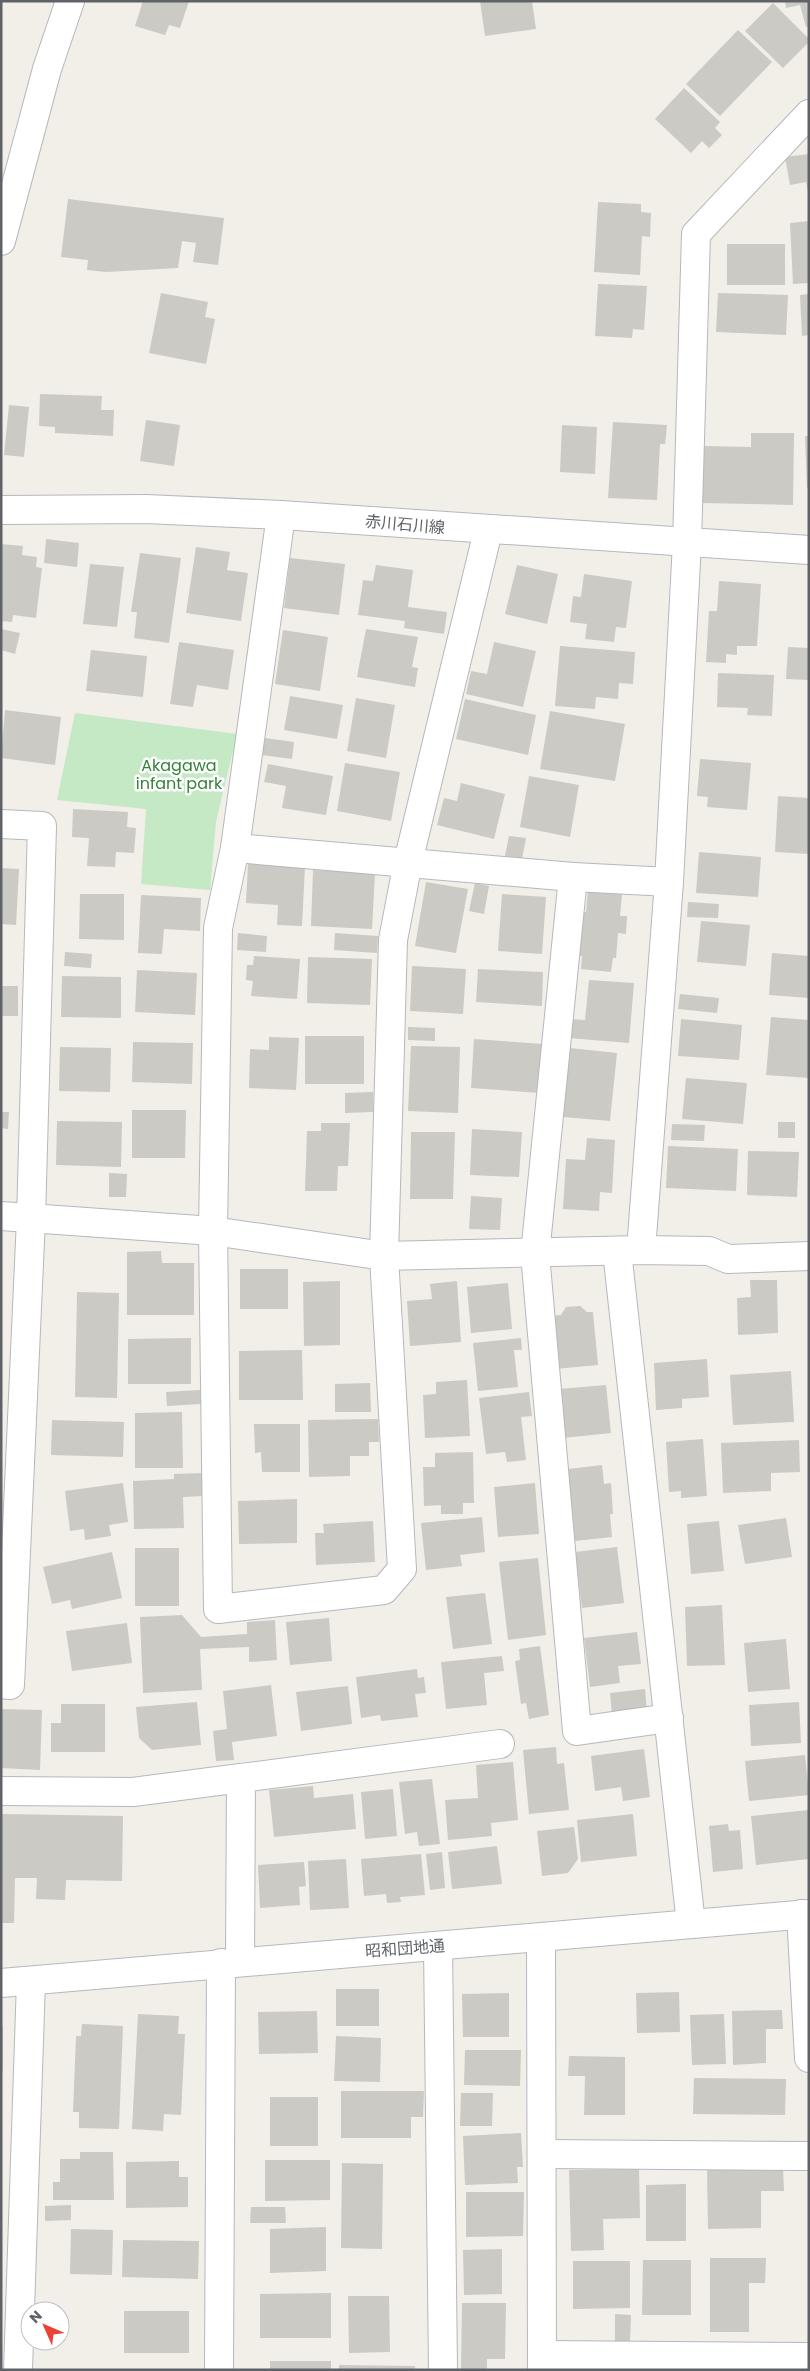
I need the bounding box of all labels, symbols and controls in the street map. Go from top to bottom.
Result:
street label: 赤川石川線 [364,510,446,539]
park label: Akagawa infant park [136,754,223,795]
street label: 昭和団地通 [364,1934,446,1963]
north arrow [20,2301,70,2351]
text: N [25,2306,47,2328]

